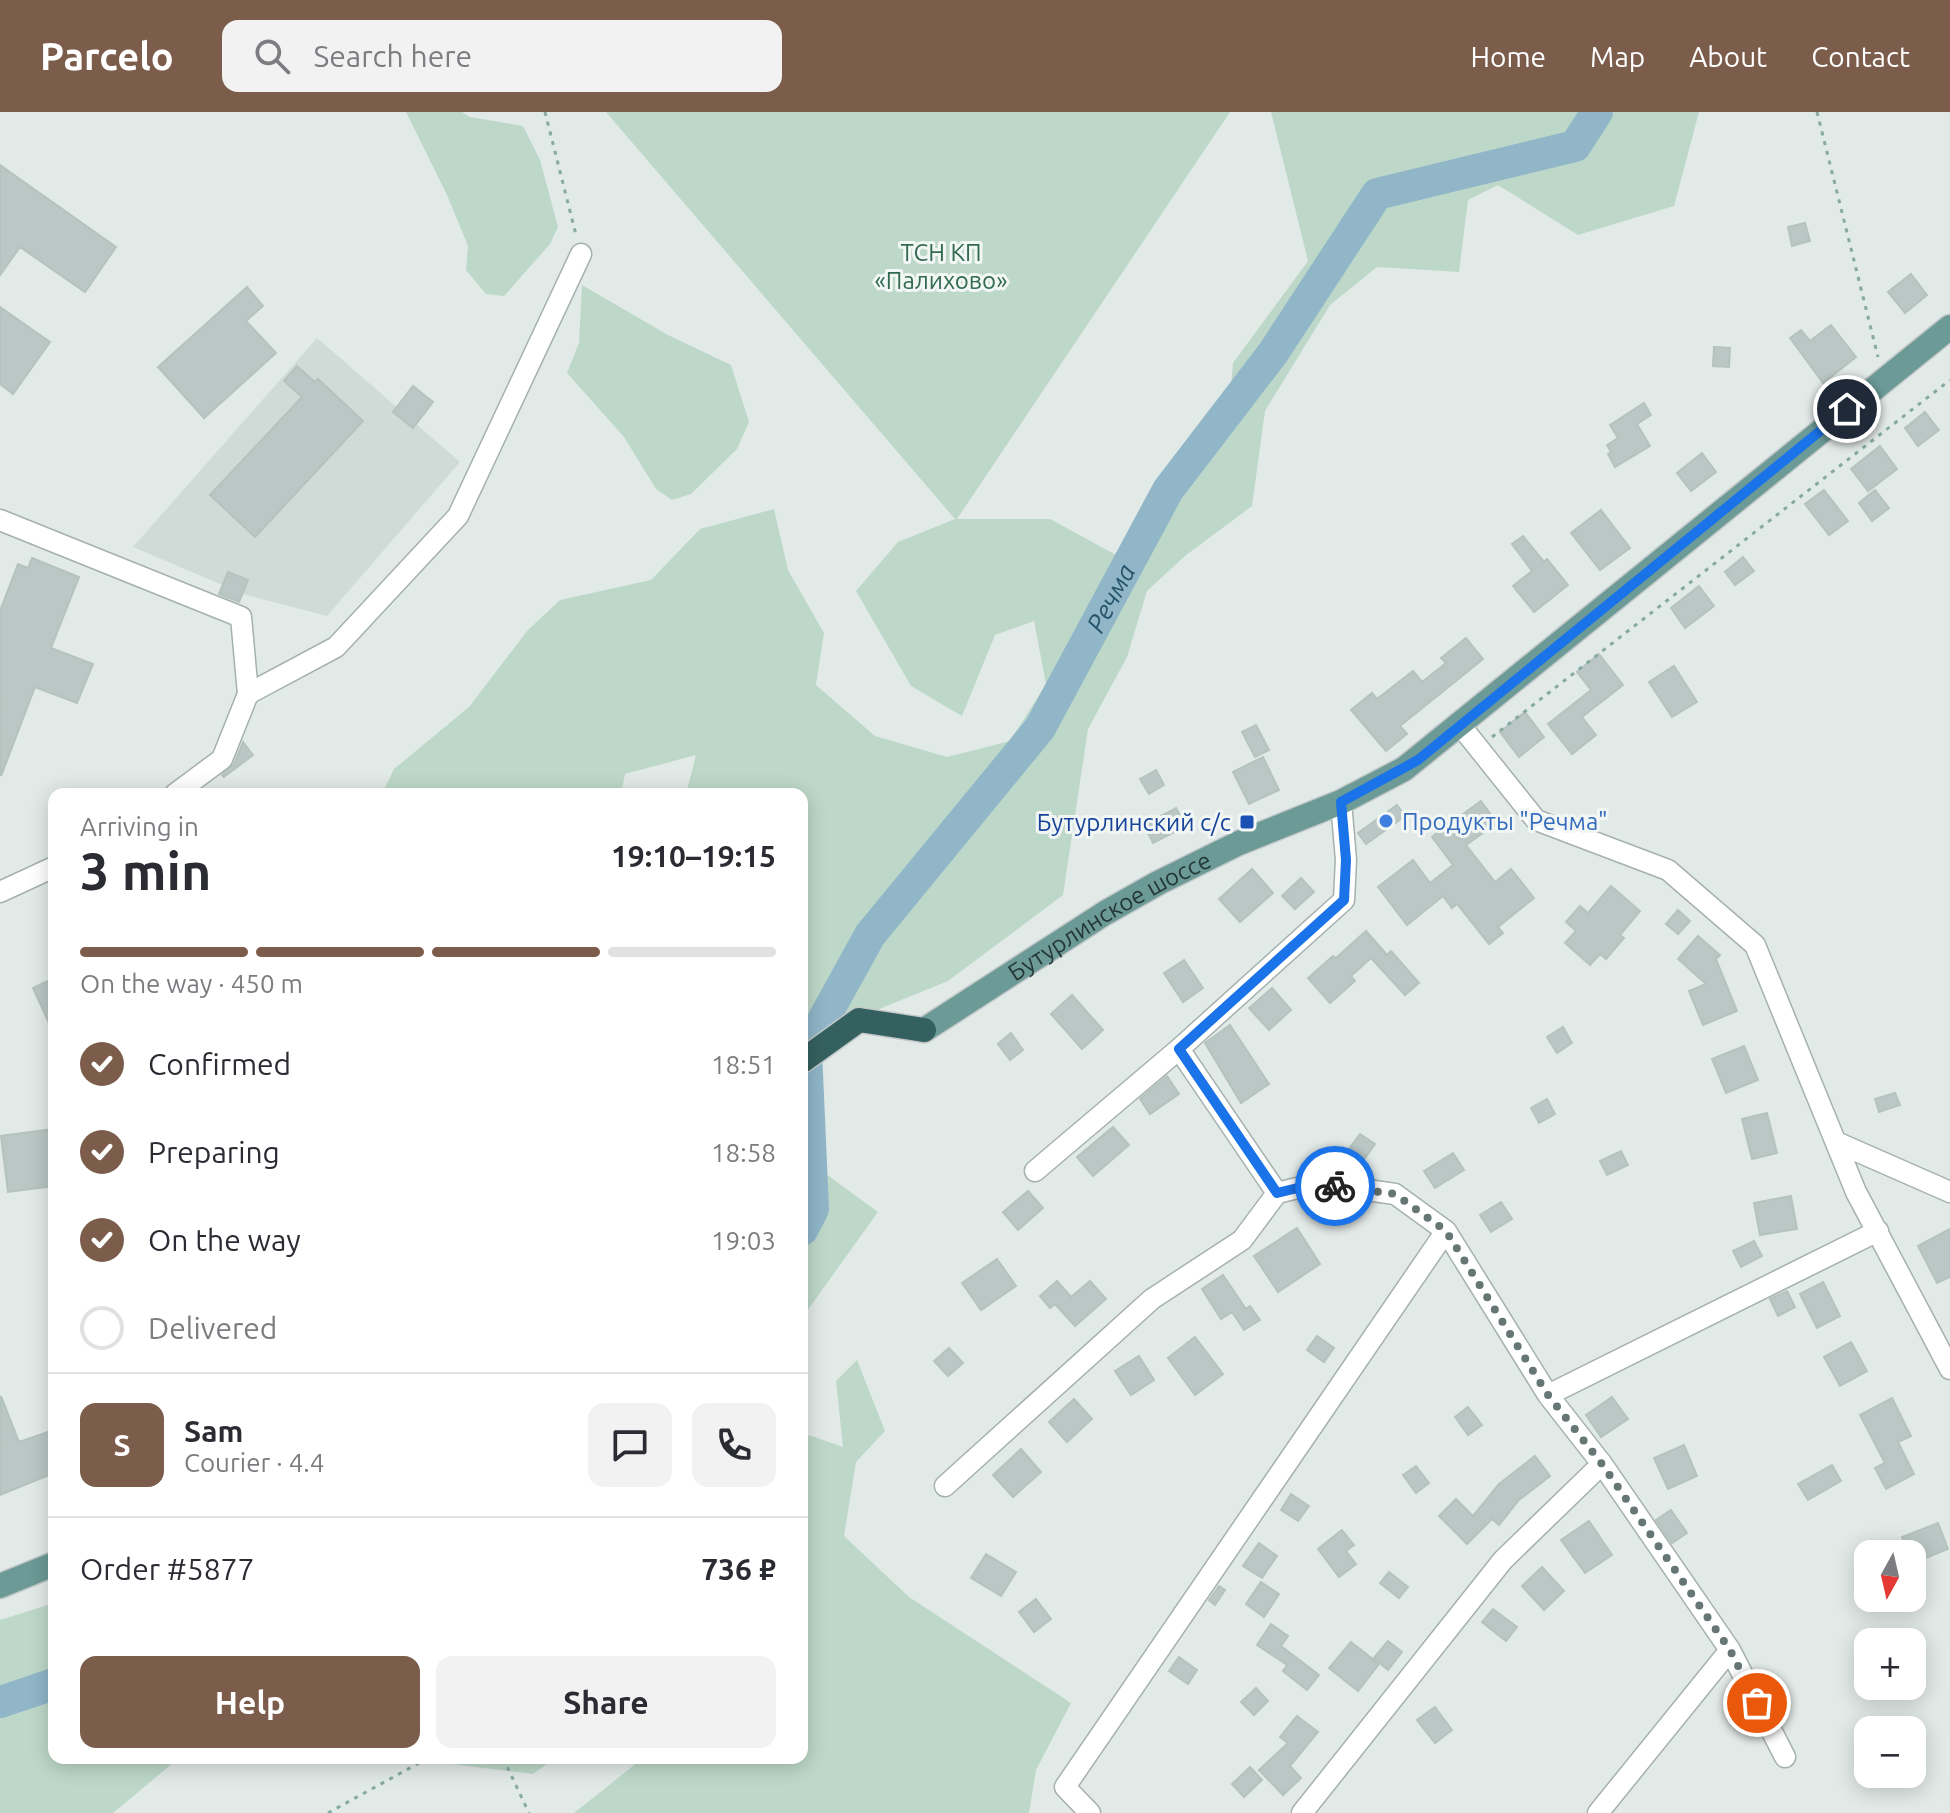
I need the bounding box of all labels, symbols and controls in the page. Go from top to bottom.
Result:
search box [222,20,782,92]
icon: search [250,34,294,78]
text: Parcelo [40,35,174,77]
text: Search here [314,39,472,73]
text: Home [1471,41,1546,72]
text: Map [1590,41,1645,72]
text: About [1689,41,1767,72]
text: Contact [1811,41,1910,72]
park label: ТСН КП «Палихово» [875,239,1007,294]
pin [1813,375,1881,443]
icon: home [1825,387,1869,431]
water label: Речма [1080,559,1140,637]
place label: Продукты "Речма" [1402,808,1608,835]
place label: Бутурлинский с/с [1037,809,1231,836]
text: Arriving in [80,812,199,841]
marker: Продукты "Речма" [1377,812,1395,830]
marker: Бутурлинский с/с [1238,813,1256,831]
text: 19:10–19:15 [611,839,776,873]
text: 3 min [80,842,211,900]
street label: Бутурлинское шоссе [1003,846,1215,986]
text: On the way · 450 m [80,969,303,998]
icon: check [80,1042,124,1086]
text: Confirmed [148,1047,291,1081]
text: 18:51 [711,1050,776,1079]
icon: check [80,1130,124,1174]
text: Preparing [148,1135,280,1169]
text: 18:58 [711,1138,776,1167]
courier [1295,1146,1375,1226]
icon: bike [1313,1164,1357,1208]
icon: check [80,1218,124,1262]
text: On the way [148,1223,301,1257]
text: 19:03 [711,1226,776,1255]
text: Delivered [148,1311,277,1345]
button: chat [588,1403,672,1487]
button: phone [692,1403,776,1487]
text: Sam [184,1414,243,1448]
text: S [113,1428,131,1462]
text: Courier · 4.4 [184,1448,324,1477]
north arrow [1854,1540,1926,1612]
map controls [1854,1540,1926,1788]
text: Order #5877 [80,1552,254,1586]
text: 736 ₽ [701,1552,776,1586]
button: + [1854,1628,1926,1700]
button: Help [80,1656,420,1748]
button: Share [436,1656,776,1748]
pin [1723,1669,1791,1737]
icon: bag [1735,1681,1779,1725]
button: − [1854,1716,1926,1788]

